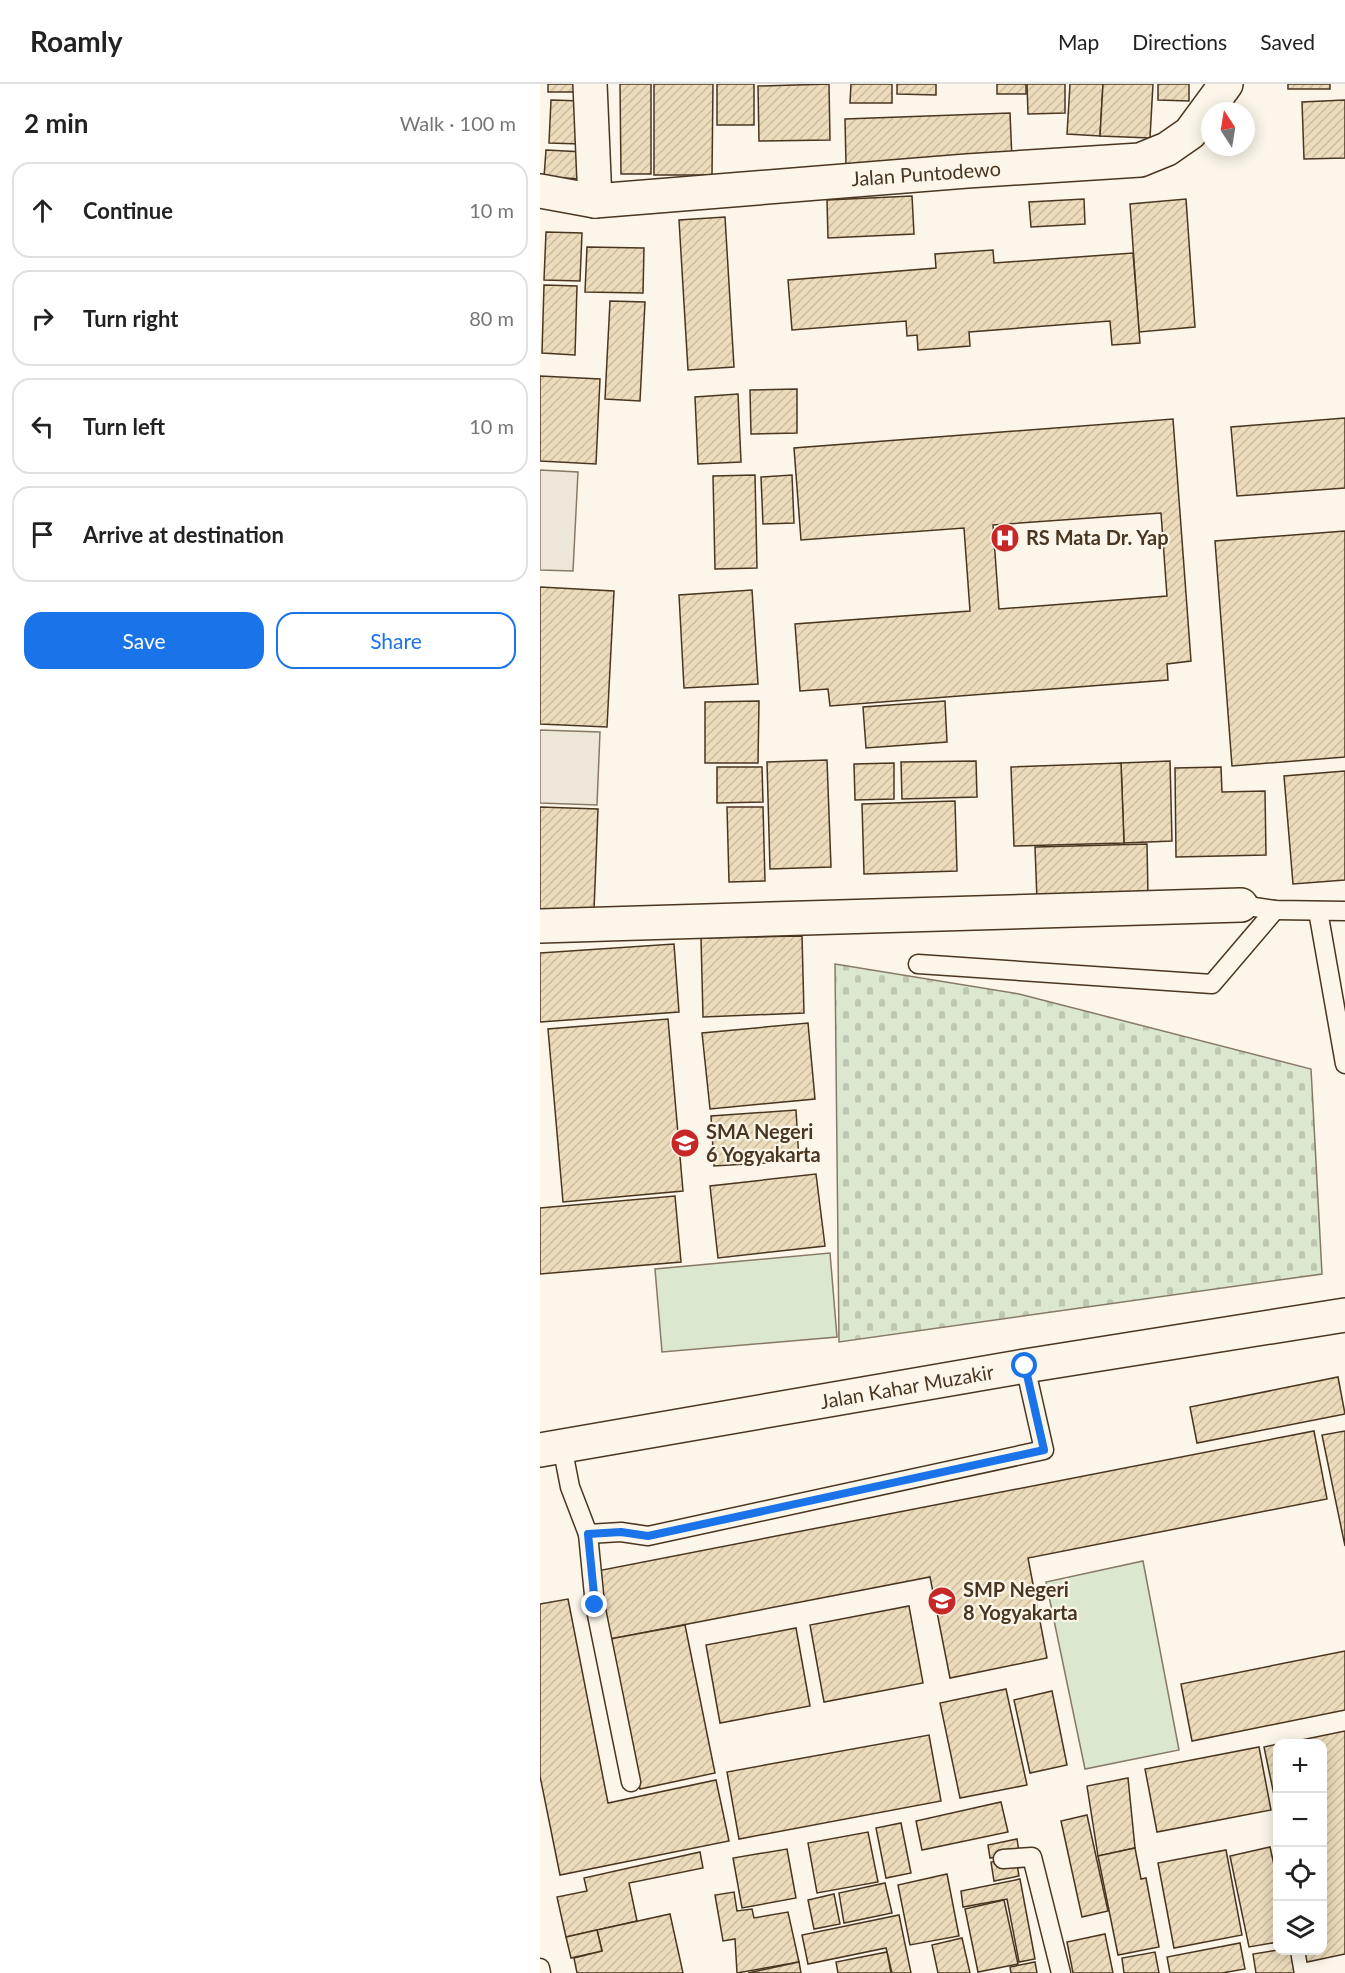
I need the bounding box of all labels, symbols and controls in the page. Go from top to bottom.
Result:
text: Roamly [30,24,123,58]
text: Map [1058,29,1099,54]
text: Directions [1132,29,1227,54]
text: Saved [1260,29,1315,54]
north arrow [1201,102,1255,156]
text: 2 min [24,107,88,139]
text: Walk · 100 m [400,111,516,135]
street label: Jalan Puntodewo [850,156,1002,190]
icon: ahead [26,194,59,227]
text: Continue [83,197,173,224]
text: 10 m [469,198,514,222]
icon: right [26,302,59,335]
text: Turn right [83,305,178,332]
text: 80 m [469,306,514,330]
icon: left [26,410,59,443]
text: Turn left [83,413,165,440]
text: 10 m [469,414,514,438]
icon: arrive [26,518,59,551]
text: Arrive at destination [83,521,284,548]
hospital icon: RS Mata Dr. Yap [989,522,1021,554]
place label: RS Mata Dr. Yap [1026,525,1169,549]
button: Save [24,612,264,669]
button: Share [276,612,516,669]
place label: SMA Negeri 6 Yogyakarta [706,1119,821,1166]
school or university icon: SMA Negeri 6 Yogyakarta [669,1127,701,1159]
route start [1011,1352,1037,1378]
street label: Jalan Kahar Muzakir [818,1359,996,1413]
place label: SMP Negeri 8 Yogyakarta [963,1577,1078,1624]
school or university icon: SMP Negeri 8 Yogyakarta [926,1585,958,1617]
route end [581,1591,607,1617]
map controls [1273,1739,1327,1955]
button: + [1273,1739,1327,1793]
button: − [1273,1793,1327,1847]
button: locate [1273,1847,1327,1901]
button: layers [1273,1901,1327,1955]

